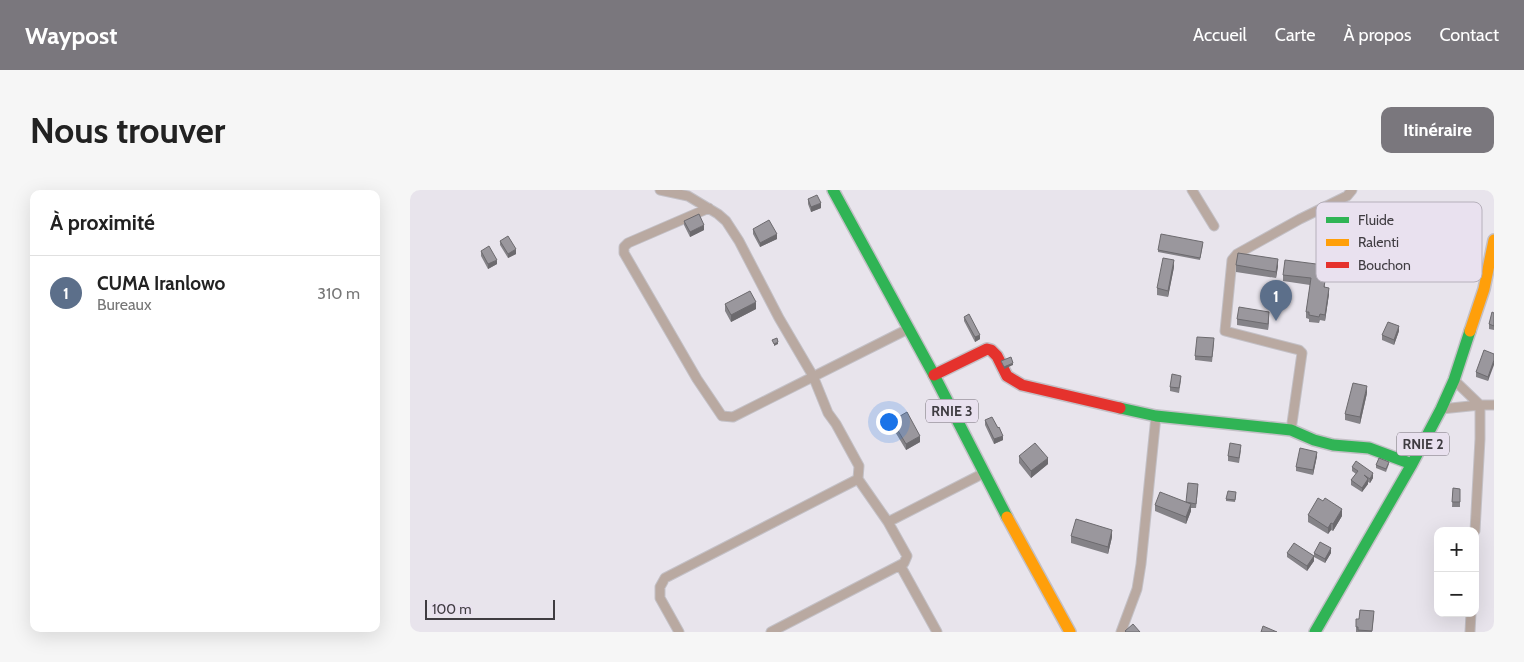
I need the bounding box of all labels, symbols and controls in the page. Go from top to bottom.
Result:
text: Waypost [25,21,117,50]
text: Accueil [1193,24,1247,46]
text: Carte [1275,24,1315,46]
text: À propos [1343,24,1411,46]
text: Contact [1439,24,1499,46]
button: Itinéraire [1381,107,1494,153]
text: Nous trouver [30,109,225,152]
legend [1316,202,1482,282]
text: À proximité [50,210,155,235]
text: Fluide [1358,211,1394,229]
text: Ralenti [1358,233,1399,251]
text: Bouchon [1358,256,1411,274]
text: CUMA Iranlowo [97,272,225,295]
pin: 1 [1260,280,1292,321]
text: 1 [63,284,69,303]
text: 310 m [317,284,360,303]
text: Bureaux [97,295,152,314]
road number: RNIE 3 [926,400,978,422]
your location [876,409,902,435]
road number: RNIE 2 [1397,432,1449,456]
map controls [1434,527,1479,617]
button: + [1434,527,1479,572]
button: − [1434,572,1479,617]
scale bar [425,597,555,620]
text: 100 m [432,600,472,618]

